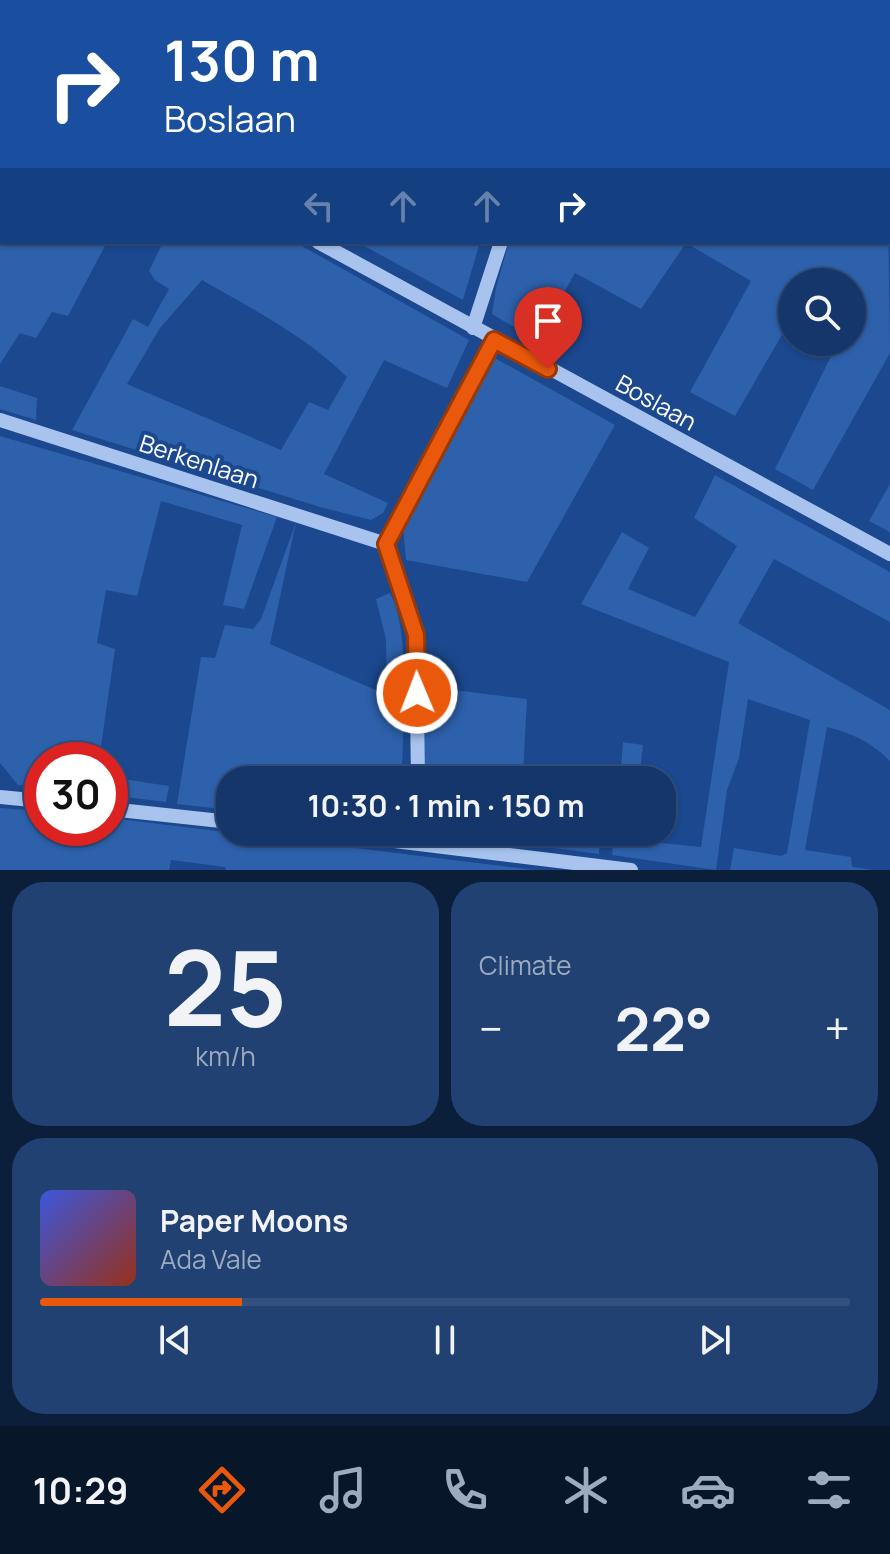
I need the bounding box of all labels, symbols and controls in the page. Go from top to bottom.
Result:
text: 130 m [164,21,320,98]
icon: right [32,32,136,136]
text: Boslaan [164,94,296,143]
icon: left [297,184,341,228]
icon: ahead [381,184,425,228]
icon: ahead [465,184,509,228]
icon: right [549,184,593,228]
map controls [778,268,866,356]
button: search [778,268,866,356]
pin [514,287,582,369]
icon: arrive [526,299,570,343]
street label: Boslaan [610,366,703,437]
street label: Berkenlaan [136,426,263,495]
position arrow [375,651,459,735]
speed limit sign: 30 [24,742,128,846]
text: 10:30 · 1 min · 150 m [307,785,585,826]
text: 25 [164,915,287,1057]
text: Climate [479,947,571,983]
text: 22° [614,987,713,1069]
text: − [479,998,503,1058]
text: + [825,998,850,1058]
text: km/h [195,1038,256,1074]
text: Paper Moons [160,1200,348,1241]
text: Ada Vale [160,1241,262,1277]
icon: previous [153,1318,197,1362]
icon: pause [423,1318,467,1362]
icon: next [693,1318,737,1362]
icon: directions [194,1462,250,1518]
icon: music [315,1462,371,1518]
icon: phone [437,1462,493,1518]
icon: climate [558,1462,614,1518]
icon: car [680,1462,736,1518]
icon: filters [801,1462,857,1518]
text: 10:29 [33,1466,128,1515]

